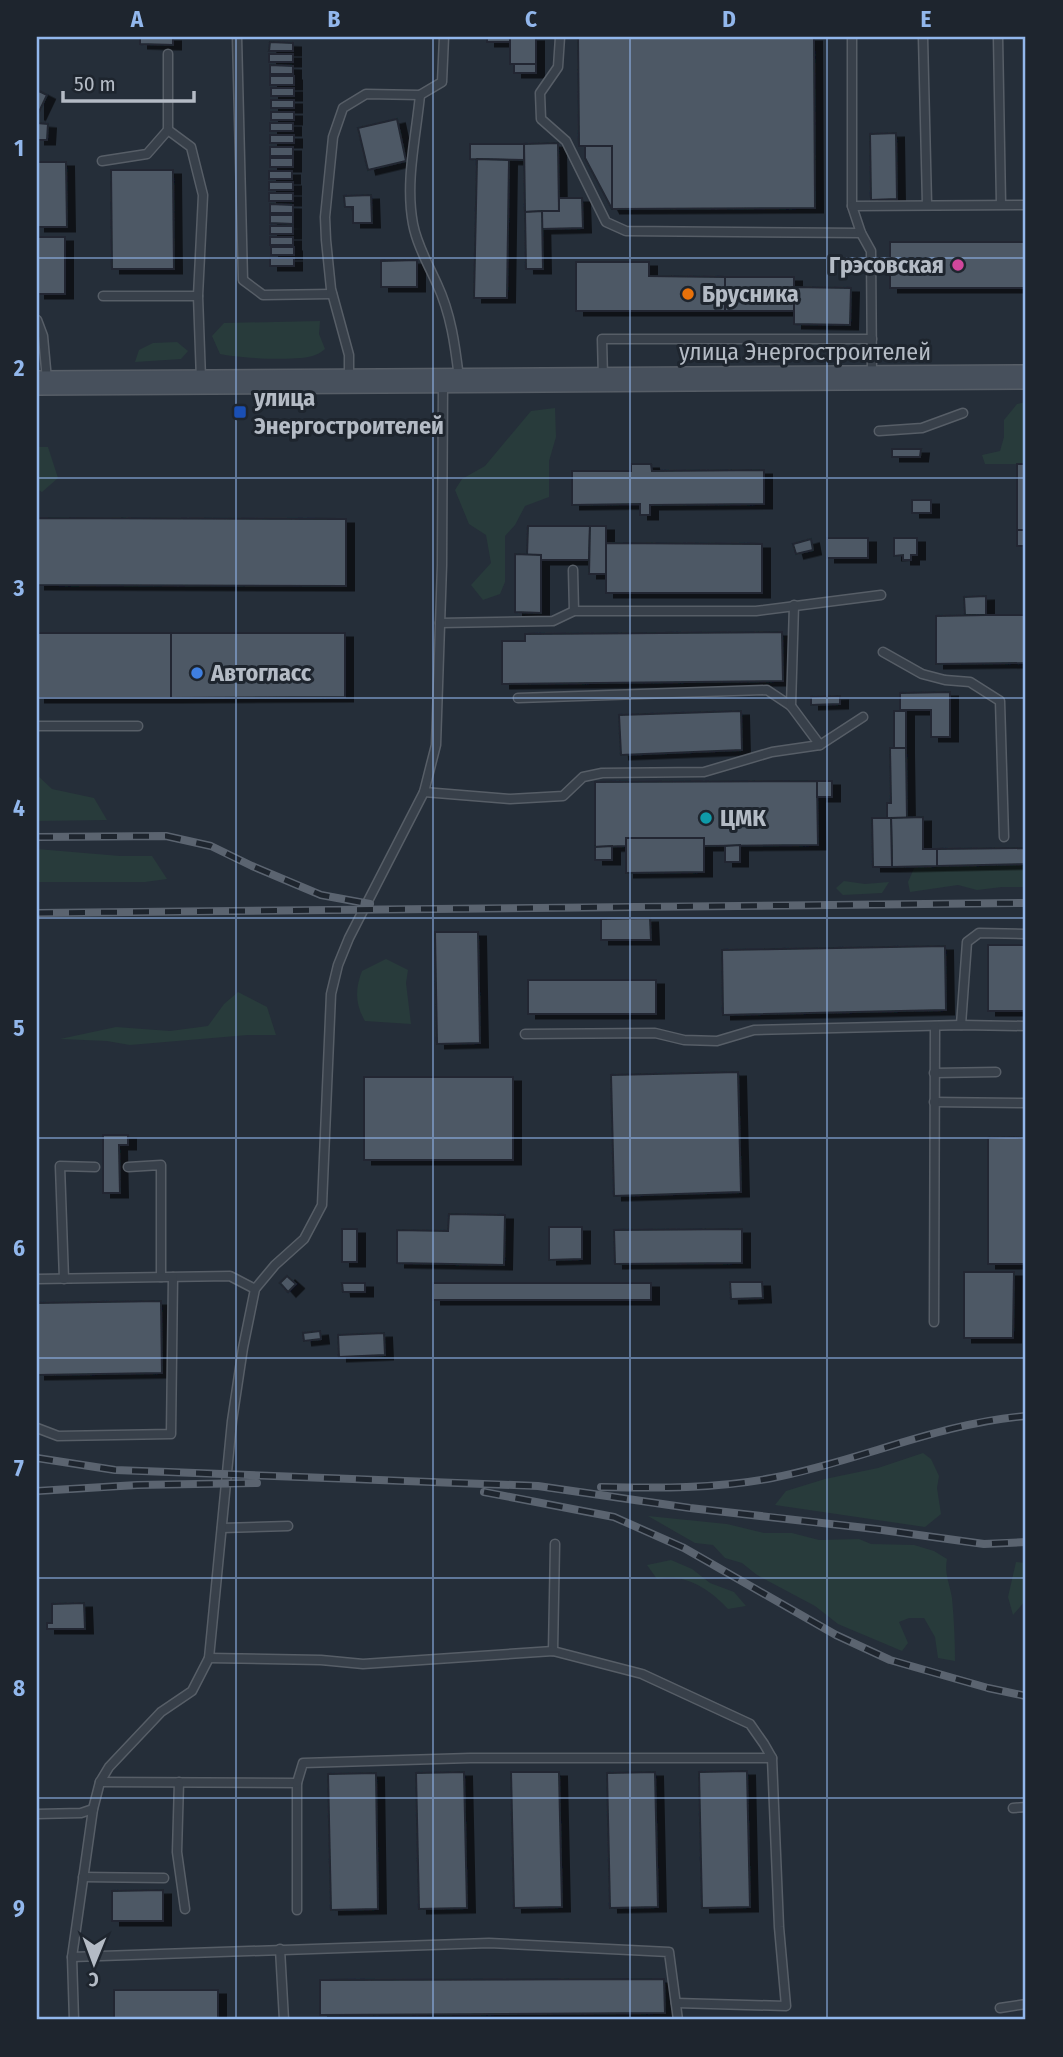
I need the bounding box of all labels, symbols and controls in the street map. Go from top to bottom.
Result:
text: A [130,5,144,33]
text: B [328,5,341,33]
text: C [525,5,537,33]
text: D [722,5,736,33]
text: E [921,5,932,33]
scale bar [63,60,194,104]
text: 50 m [74,71,116,97]
text: 1 [14,134,24,162]
place label: Грэсовская [829,251,944,279]
marker: Грэсовская [950,257,966,273]
place label: Брусника [702,280,799,308]
marker: Брусника [680,286,696,302]
street label: улица Энергостроителей [679,338,931,366]
text: 2 [13,354,25,382]
place label: улица Энергостроителей [253,384,444,440]
marker: улица Энергостроителей [232,404,248,420]
text: 3 [13,574,25,602]
place label: Автогласс [210,659,312,687]
marker: Автогласс [189,665,205,681]
text: 4 [13,794,25,822]
place label: ЦМК [720,804,766,832]
marker: ЦМК [698,810,714,826]
text: 5 [13,1014,25,1042]
text: 6 [13,1234,25,1262]
text: 7 [14,1454,24,1482]
text: 8 [13,1674,25,1702]
text: 9 [13,1894,25,1922]
north arrow [60,1927,130,1997]
text: С [88,1968,99,1991]

